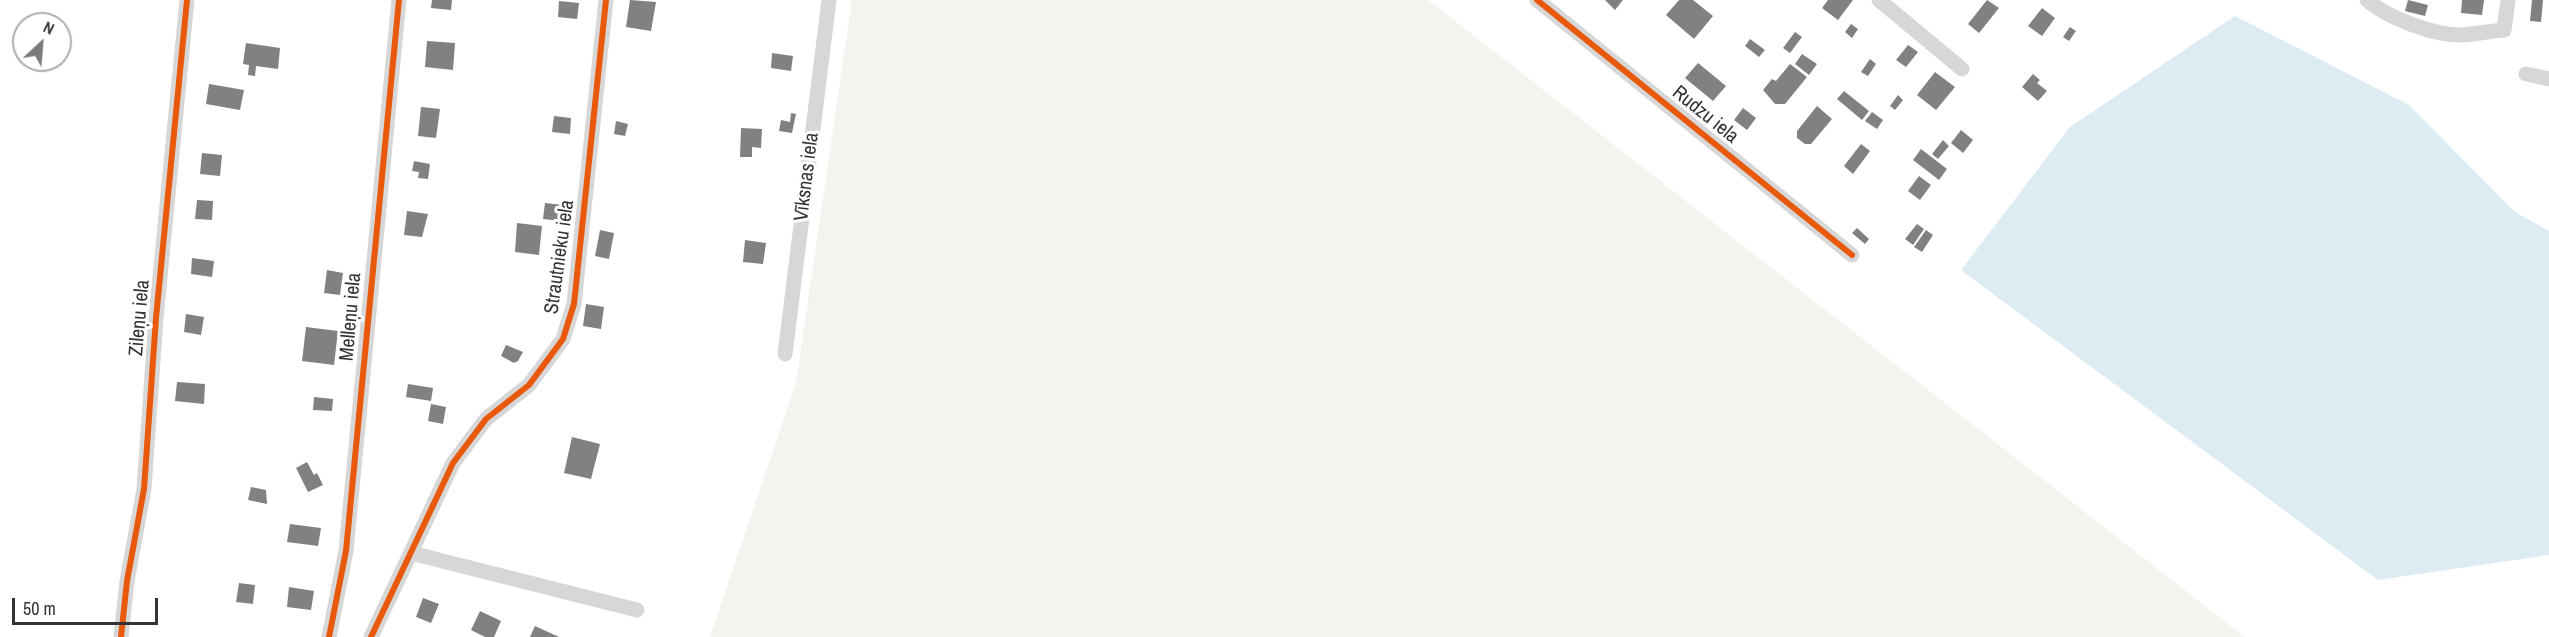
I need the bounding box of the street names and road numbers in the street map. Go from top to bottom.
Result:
street label: Rudzu iela [1667,81,1743,149]
street label: Vīksnas iela [790,131,824,223]
street label: Strautnieku iela [540,198,580,316]
street label: Melleņu iela [335,272,367,362]
street label: Zileņu iela [125,279,155,357]

